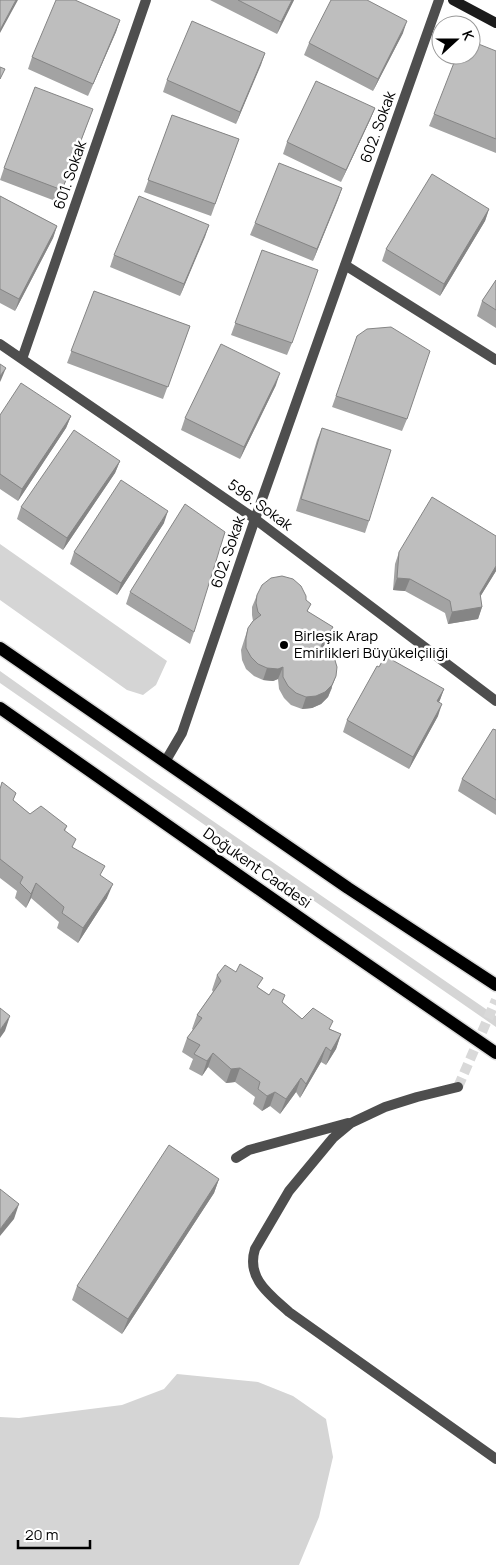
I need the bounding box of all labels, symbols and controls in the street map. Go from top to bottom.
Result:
north arrow [431,15,481,65]
text: K [458,28,479,44]
street label: 602. Sokak [355,87,400,166]
street label: 601. Sokak [48,137,91,212]
street label: 596. Sokak [224,474,297,536]
street label: 602. Sokak [205,512,250,591]
place label: Birleşik Arap Emirlikleri Büyükelçiliği [294,625,448,663]
marker: Birleşik Arap Emirlikleri Büyükelçiliği [278,639,290,651]
street label: Doğukent Caddesi [199,822,316,913]
scale bar [18,1518,90,1550]
text: 20 m [25,1524,58,1545]

